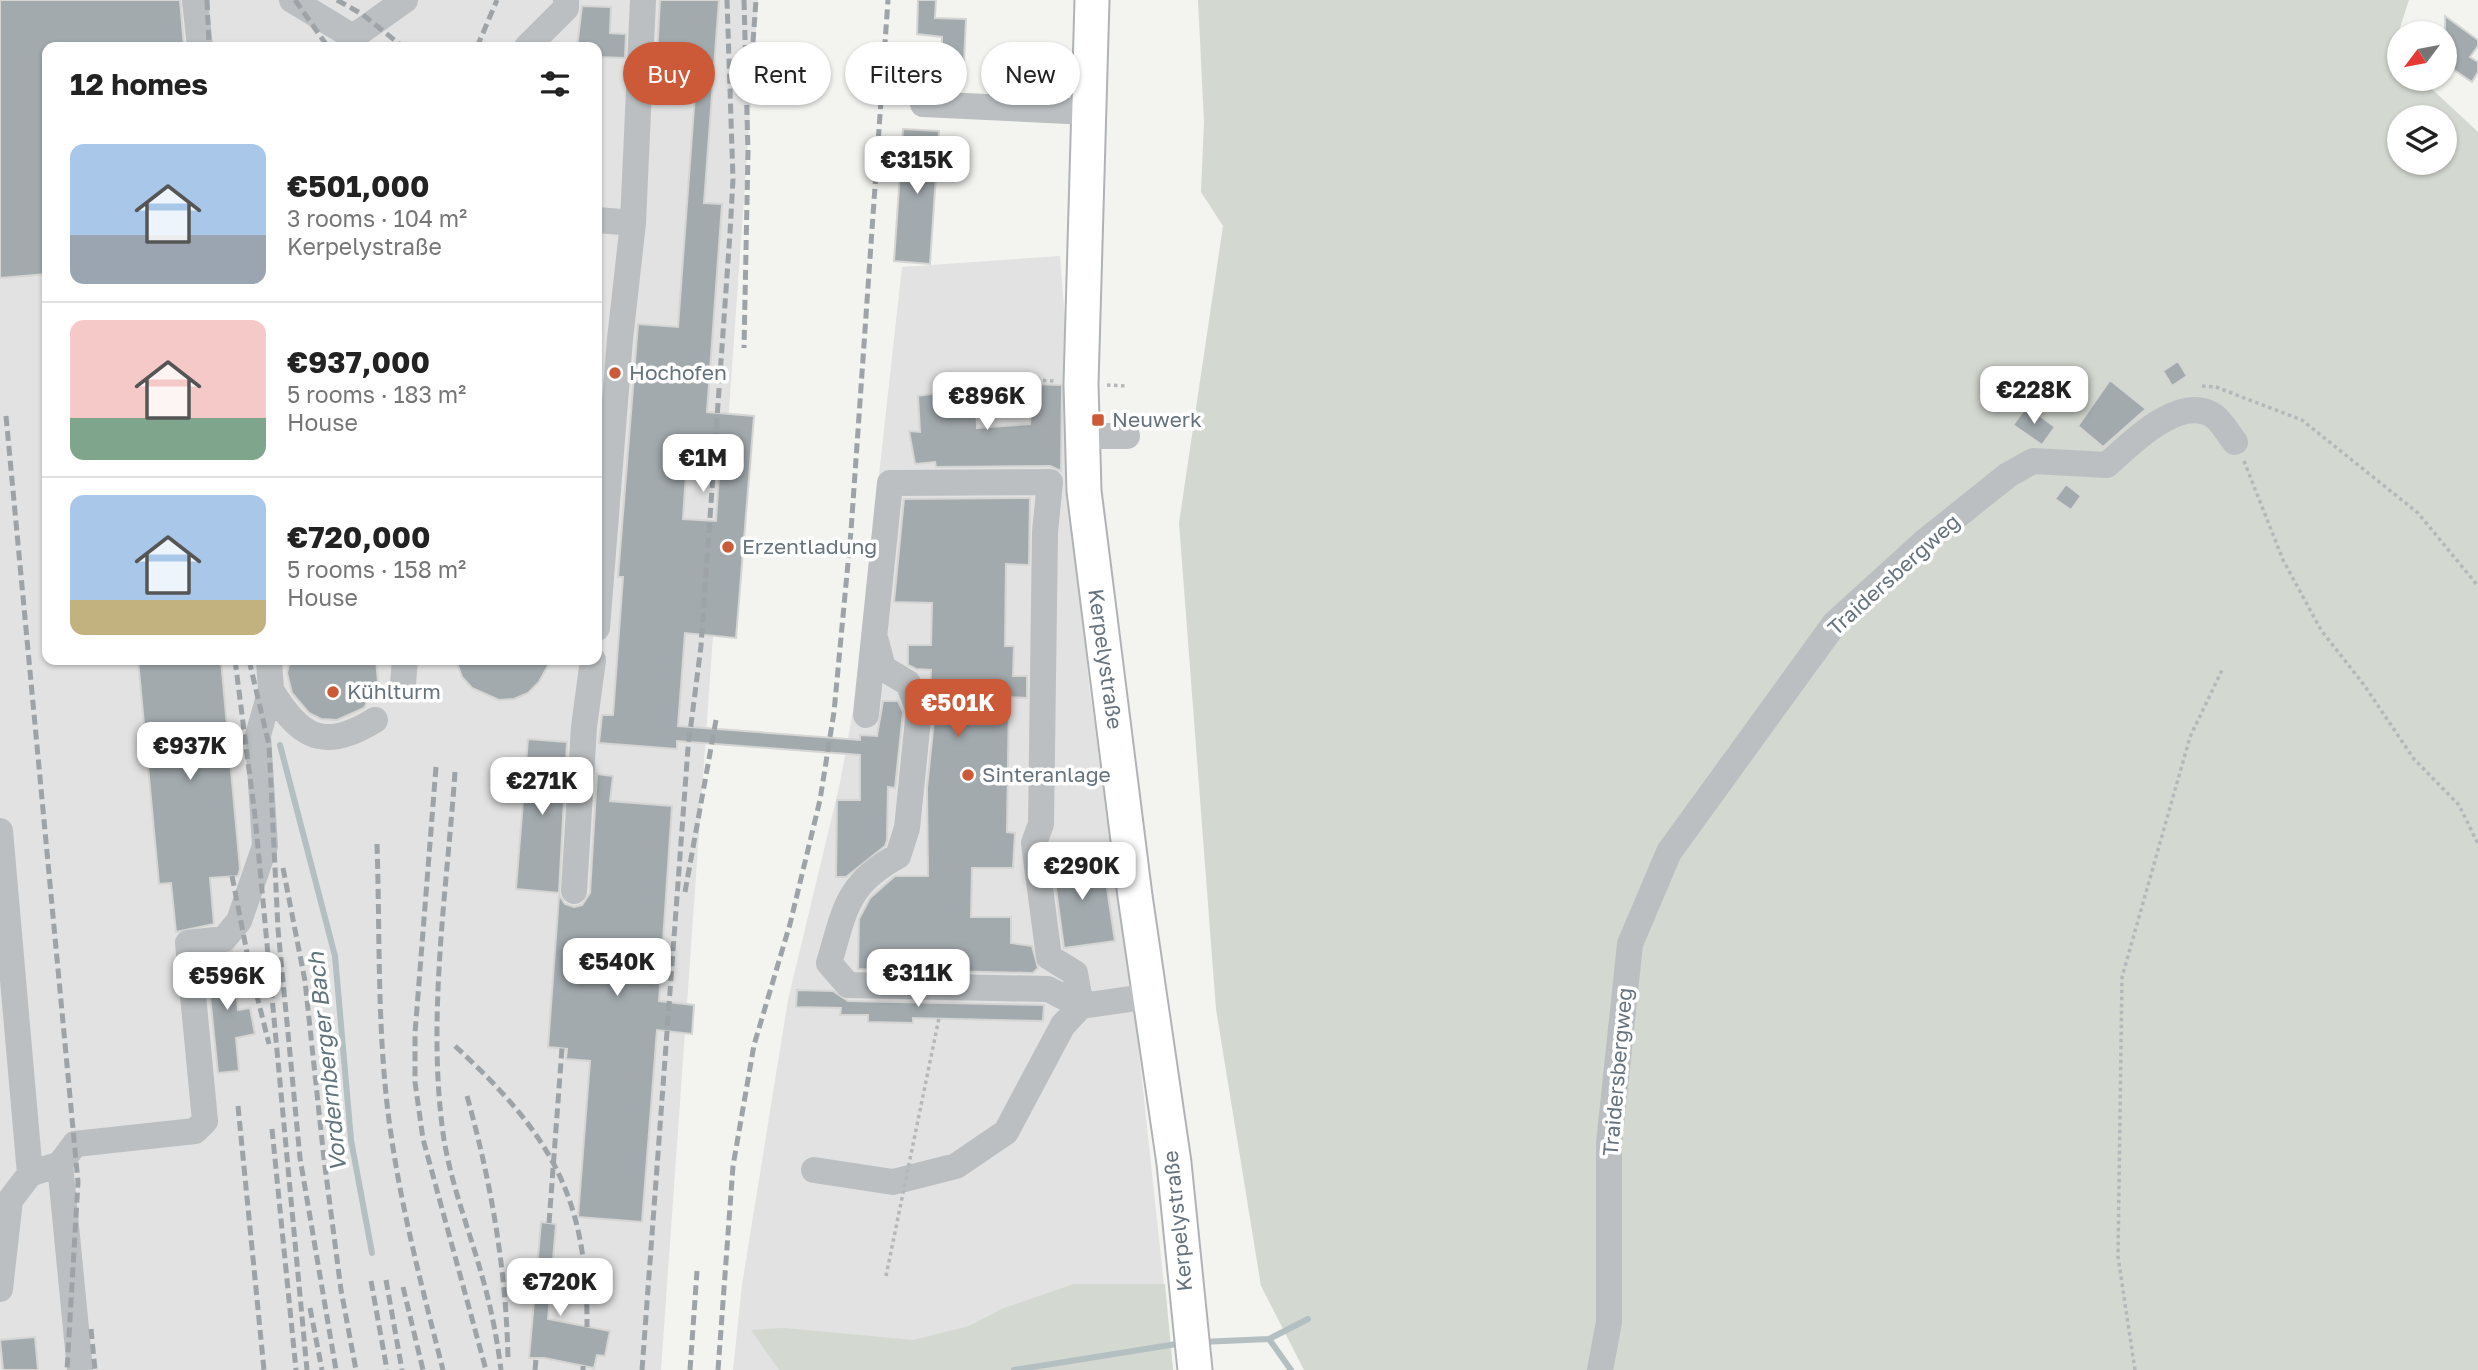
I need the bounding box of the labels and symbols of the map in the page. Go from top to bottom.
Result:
north arrow [2387,21,2457,91]
pin: €315K [868,136,966,196]
place label: Hochofen [629,359,727,385]
marker: Hochofen [607,365,623,381]
pin: €228K [1985,366,2083,426]
pin: €896K [938,372,1036,432]
place label: Neuwerk [1112,406,1202,432]
marker: Neuwerk [1090,412,1106,428]
pin: €1M [669,434,737,494]
street label: Traidersbergweg [1822,508,1965,640]
place label: Erzentladung [742,533,877,559]
marker: Erzentladung [720,539,736,555]
street label: Kerpelystraße [1083,587,1129,731]
place label: Kühlturm [347,678,441,704]
pin: €501K [909,680,1007,739]
marker: Kühlturm [325,684,341,700]
pin: €937K [141,722,239,782]
pin: €271K [493,758,591,817]
place label: Sinteranlage [982,761,1111,787]
marker: Sinteranlage [960,767,976,783]
pin: €290K [1033,842,1131,902]
pin: €540K [568,939,666,998]
water label: Vordernberger Bach [300,950,351,1173]
pin: €311K [869,950,967,1009]
pin: €596K [178,953,276,1012]
street label: Traidersbergweg [1597,987,1637,1157]
street label: Kerpelystraße [1157,1149,1197,1293]
pin: €720K [511,1258,609,1318]

